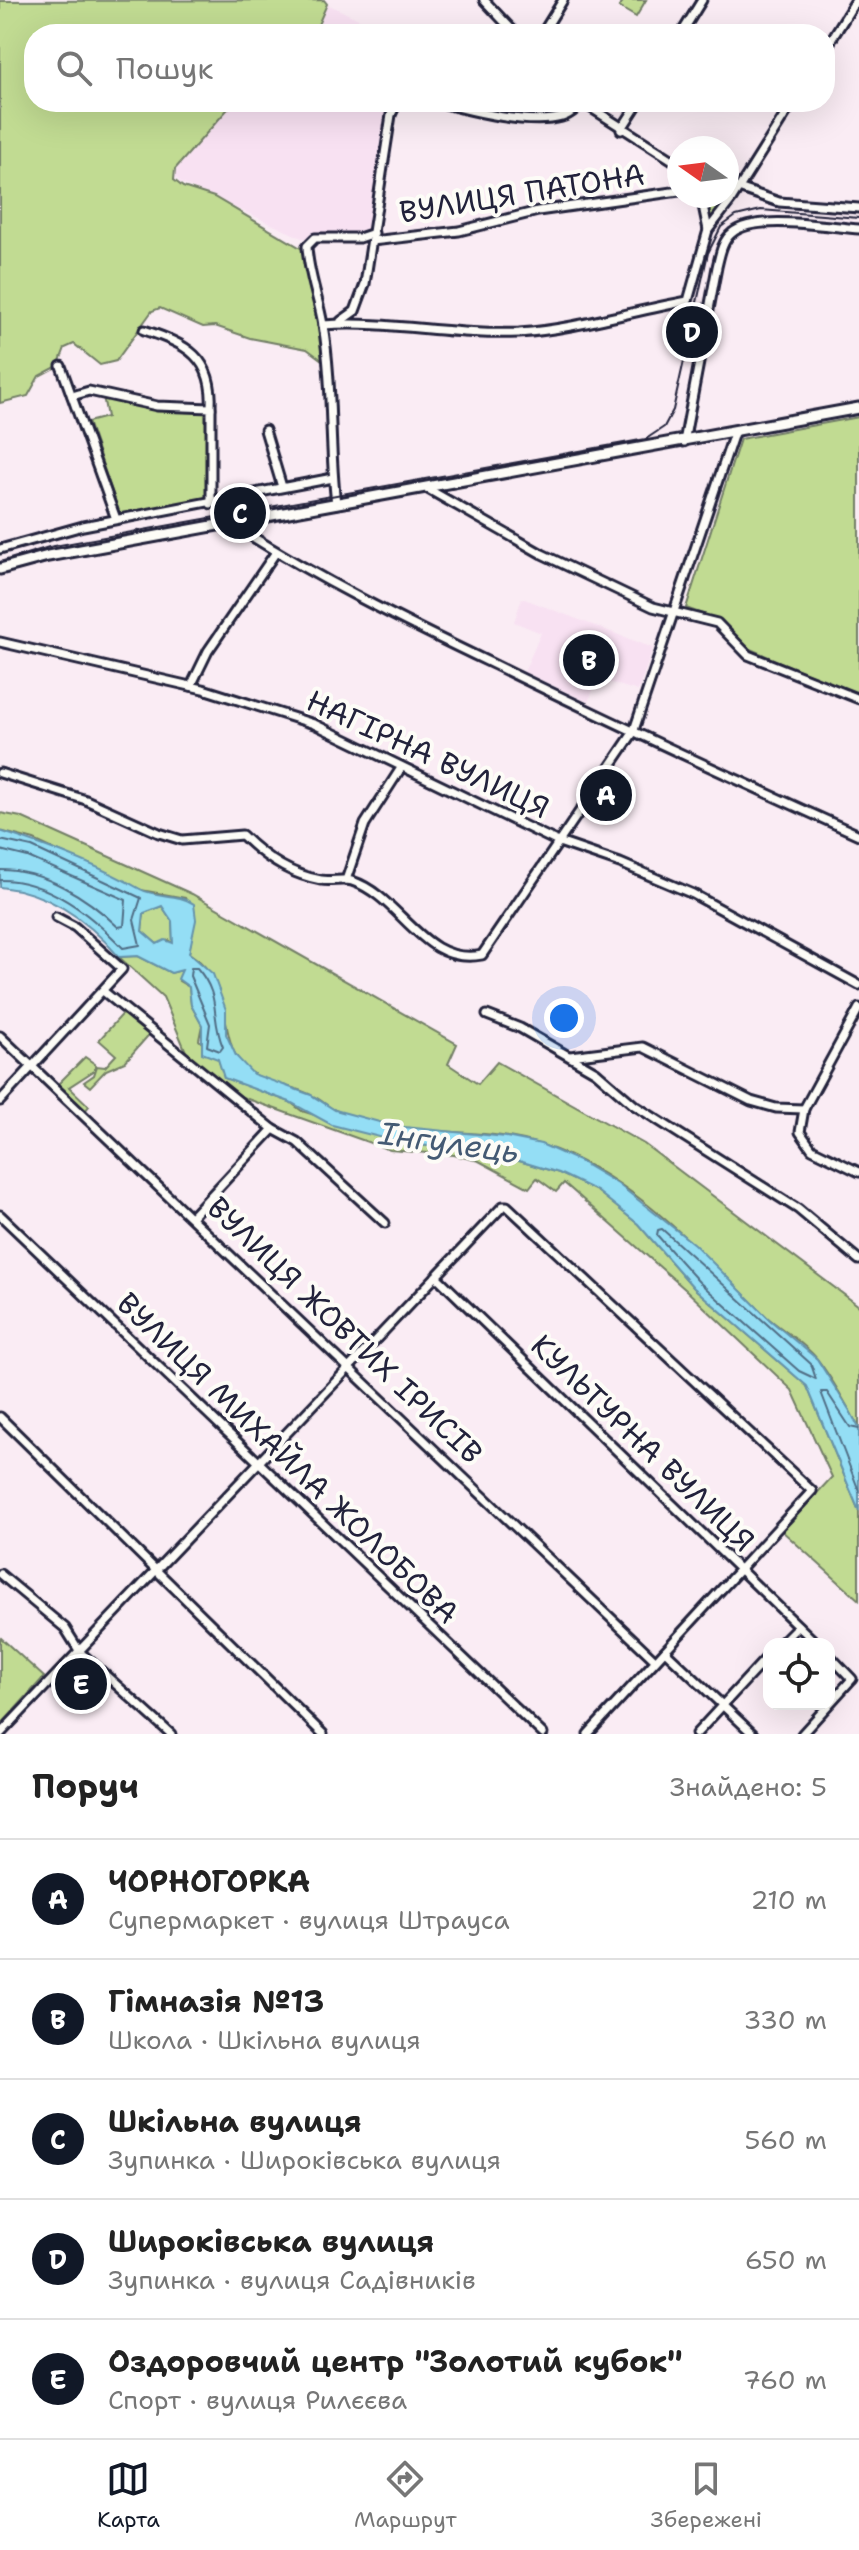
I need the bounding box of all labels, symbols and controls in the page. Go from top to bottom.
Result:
search box [24,24,835,112]
icon: search [52,46,96,90]
text: Пошук [116,48,213,89]
north arrow [667,136,739,208]
street label: ВУЛИЦЯ ПАТОНА [396,153,648,233]
pin: D [666,302,718,362]
pin: C [214,483,266,543]
pin: B [563,630,615,690]
street label: НАГІРНА ВУЛИЦЯ [300,680,556,828]
pin: A [580,765,632,825]
your location [544,998,584,1038]
water label: Інгулець [375,1111,522,1173]
street label: ВУЛИЦЯ ЖОВТИХ ІРИСІВ [198,1187,492,1473]
street label: ВУЛИЦЯ МИХАЙЛА ЖОЛОБОВА [108,1283,468,1633]
street label: КУЛЬТУРНА ВУЛИЦЯ [522,1325,764,1561]
map controls [763,1638,835,1710]
button: locate [763,1638,835,1710]
pin: E [55,1654,107,1714]
text: Поруч [32,1763,139,1809]
text: Знайдено: 5 [670,1769,827,1804]
text: ЧОРНОГОРКА [108,1861,310,1902]
text: A [48,1882,68,1917]
text: 210 m [750,1882,827,1917]
text: Супермаркет · вулиця Штрауса [108,1902,510,1937]
text: Гімназія №13 [108,1981,324,2022]
text: B [50,2002,66,2037]
text: 330 m [743,2002,827,2037]
text: Школа · Шкільна вулиця [108,2022,421,2057]
text: Шкільна вулиця [108,2101,362,2142]
text: C [50,2122,66,2157]
text: 560 m [744,2122,827,2157]
text: Зупинка · Широківська вулиця [108,2142,501,2177]
text: Широківська вулиця [108,2221,434,2262]
text: D [49,2242,67,2277]
text: 650 m [745,2242,827,2277]
text: Зупинка · вулиця Садівників [108,2262,476,2297]
text: Оздоровчий центр "Золотий кубок" [108,2341,683,2382]
text: E [49,2362,67,2397]
text: 760 m [743,2362,827,2397]
text: Спорт · вулиця Рилєєва [108,2382,407,2417]
tab: Карта [97,2457,160,2534]
tab: Маршрут [354,2457,457,2534]
tab: Збережені [651,2457,762,2534]

